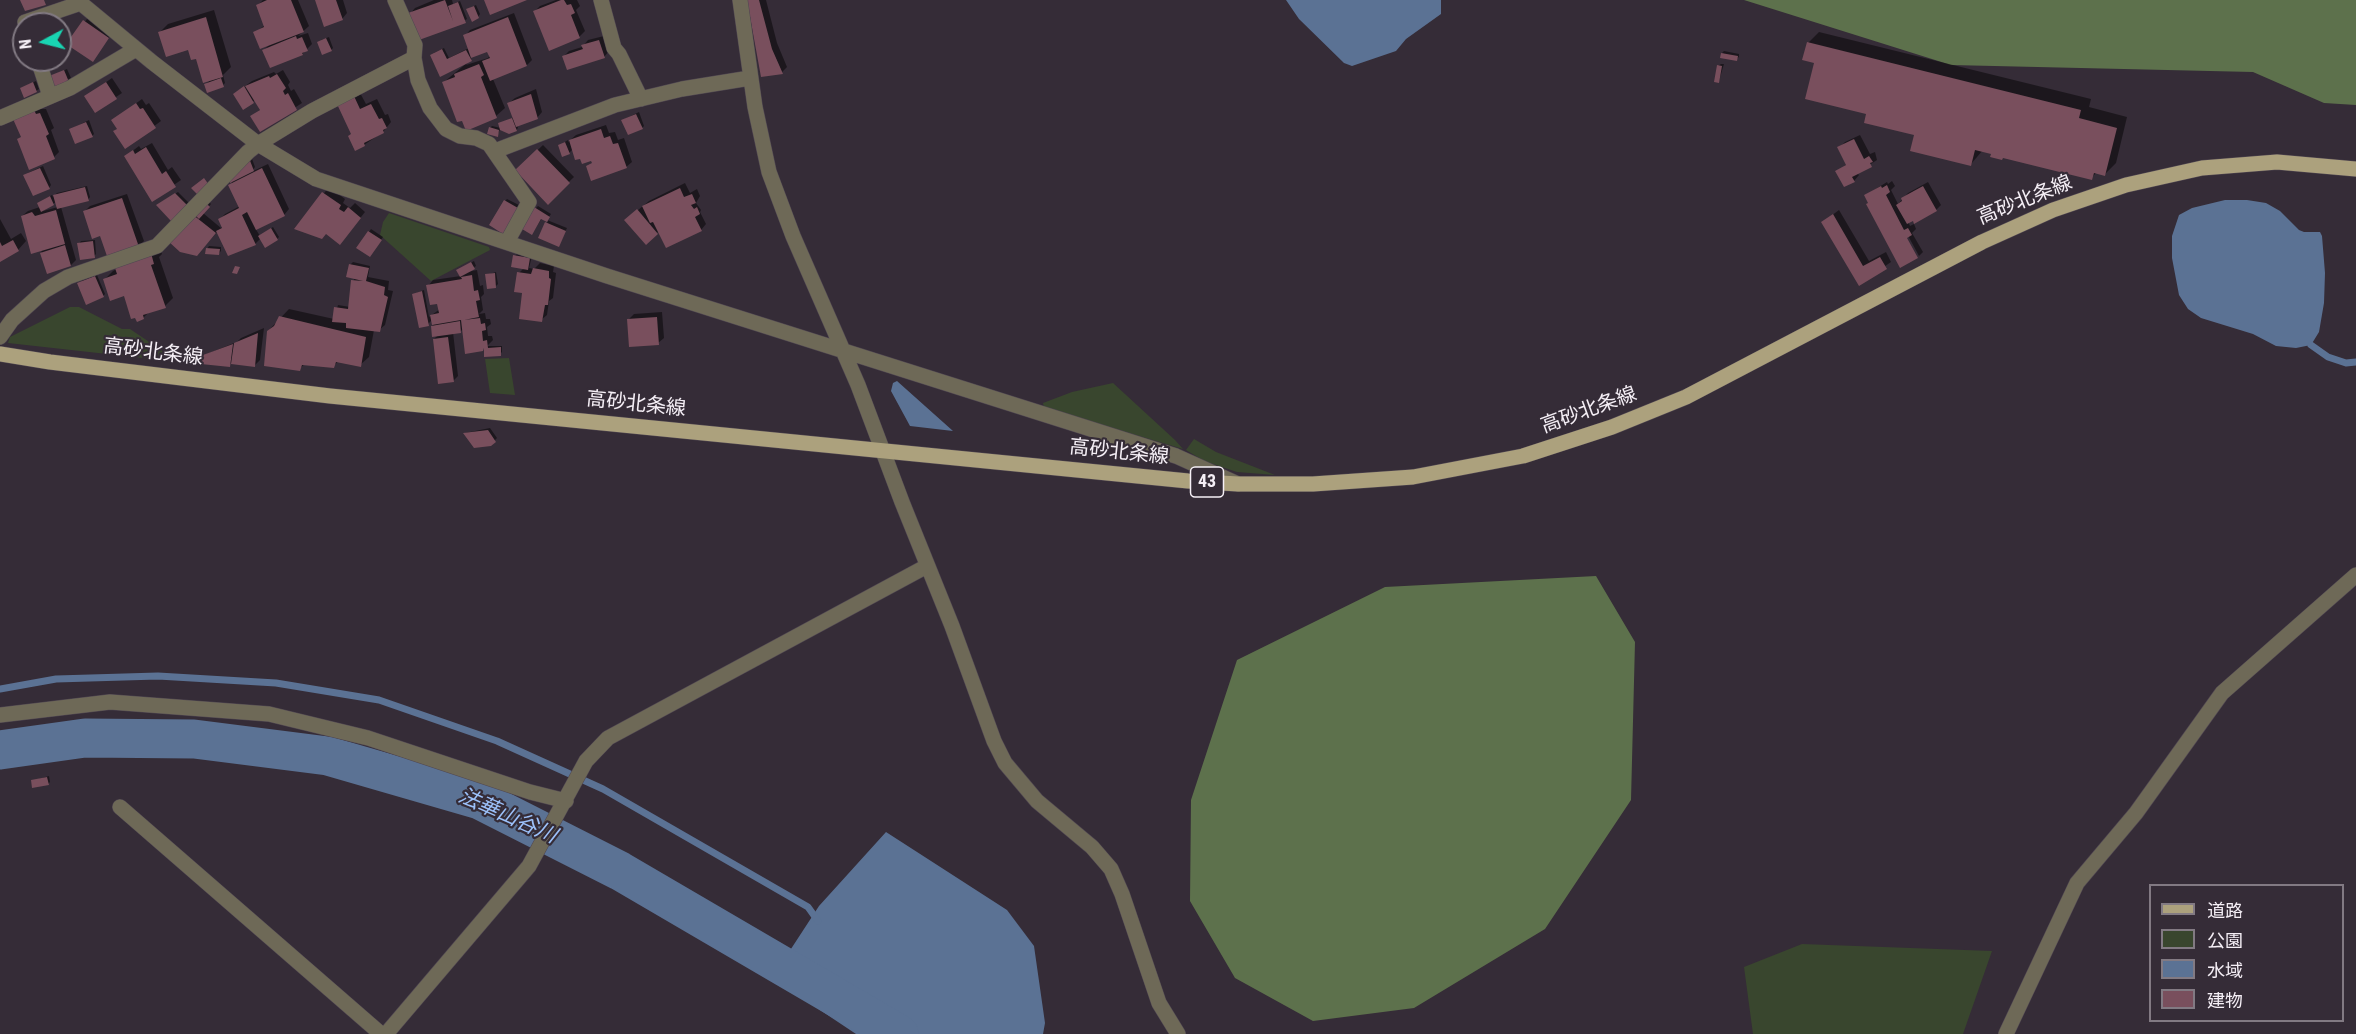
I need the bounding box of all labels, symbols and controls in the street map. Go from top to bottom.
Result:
north arrow [12,12,72,72]
text: N [16,38,36,50]
street label: 高砂北条線 [1974,171,2076,231]
street label: 高砂北条線 [102,335,204,371]
street label: 高砂北条線 [1538,383,1640,439]
street label: 高砂北条線 [585,388,687,422]
street label: 高砂北条線 [1068,436,1170,470]
road number: 43 [1190,467,1224,497]
water label: 法華山谷川 [454,784,560,850]
legend [2149,884,2344,1022]
text: 道路 [2207,900,2243,921]
text: 公園 [2207,930,2243,951]
text: 水域 [2207,960,2243,981]
text: 建物 [2207,990,2243,1011]

